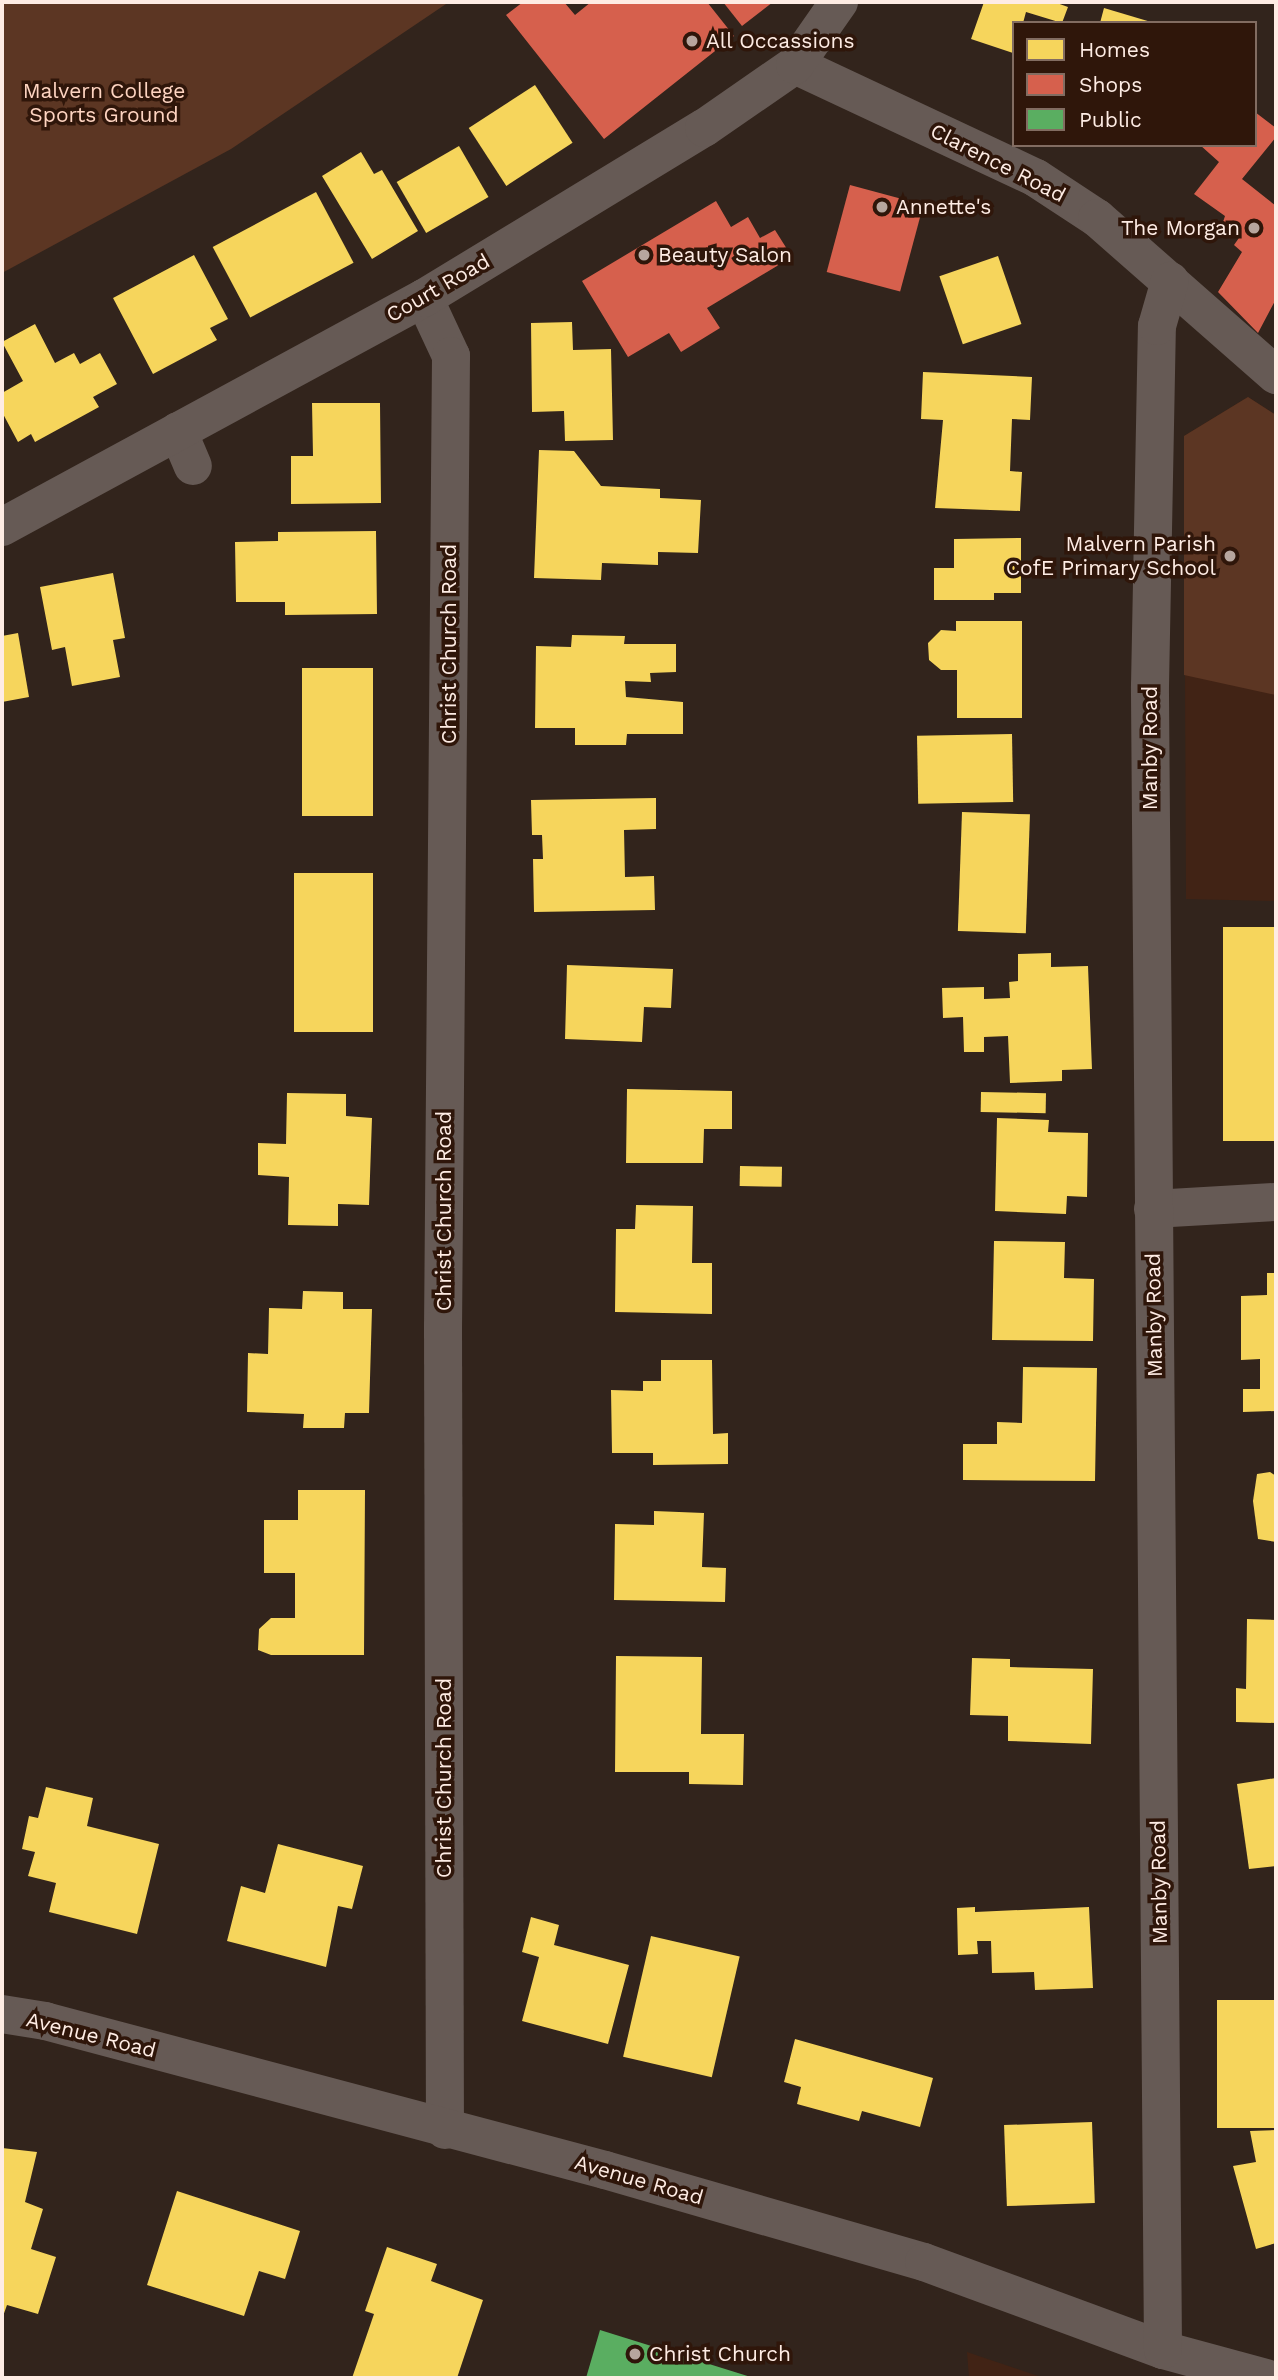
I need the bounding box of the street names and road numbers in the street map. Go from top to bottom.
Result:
street label: Clarence Road [926,118,1070,208]
street label: Court Road [382,248,494,328]
street label: Christ Church Road [436,544,462,744]
street label: Manby Road [1137,686,1163,810]
street label: Christ Church Road [431,1111,457,1311]
street label: Manby Road [1140,1252,1168,1378]
street label: Christ Church Road [431,1678,457,1878]
street label: Manby Road [1145,1819,1173,1945]
street label: Avenue Road [24,2007,158,2063]
street label: Avenue Road [572,2150,706,2210]

